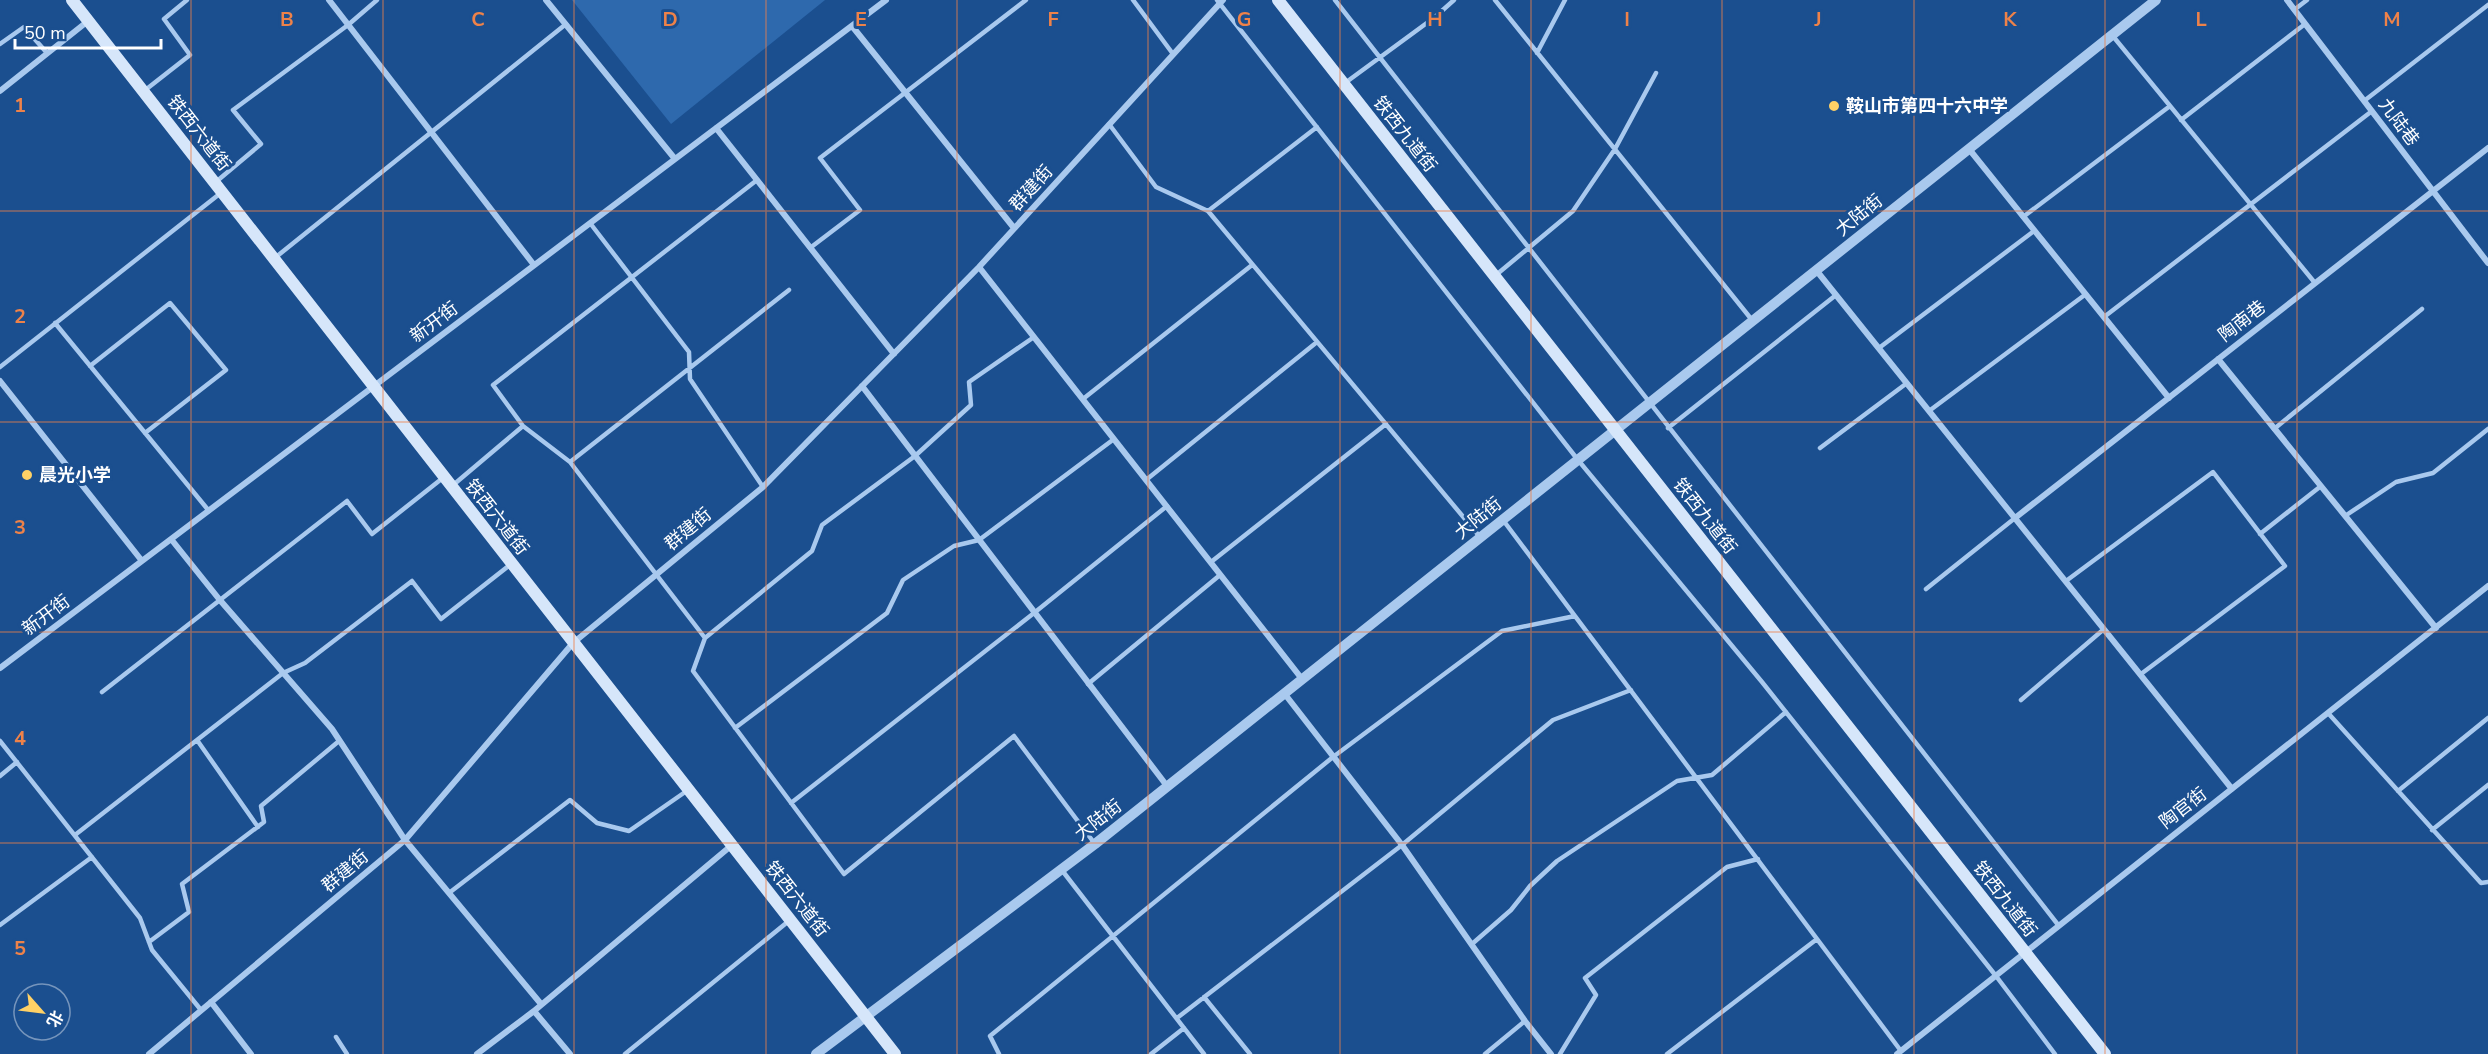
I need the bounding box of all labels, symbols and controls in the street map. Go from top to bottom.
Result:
text: B [280,6,294,33]
text: C [471,6,485,33]
text: D [662,6,678,33]
text: E [855,6,867,33]
text: F [1047,6,1059,33]
text: G [1237,6,1251,33]
text: H [1427,6,1443,33]
text: I [1624,6,1630,33]
text: J [1813,6,1822,33]
text: K [2003,6,2017,33]
text: L [2195,6,2207,33]
text: M [2383,6,2401,33]
scale bar [15,12,160,50]
text: 50 m [24,21,66,45]
street label: 铁西六道街 [162,90,236,176]
street label: 铁西九道街 [1368,91,1442,177]
text: 1 [14,92,26,119]
street label: 九陆巷 [2373,93,2425,151]
place label: 鞍山市第四十六中学 [1846,94,2008,118]
marker: 鞍山市第四十六中学 [1827,99,1841,113]
street label: 群建街 [1004,160,1058,216]
street label: 大陆街 [1830,189,1888,241]
street label: 陶南巷 [2213,295,2271,347]
street label: 新开街 [405,296,463,348]
text: 2 [14,303,26,330]
place label: 晨光小学 [39,463,111,487]
marker: 晨光小学 [20,468,34,482]
street label: 铁西九道街 [1668,473,1742,559]
street label: 铁西六道街 [460,474,534,560]
street label: 大陆街 [1449,492,1507,544]
street label: 群建街 [660,502,716,556]
text: 3 [14,514,26,541]
street label: 新开街 [17,589,75,641]
text: 4 [14,725,26,752]
street label: 陶官街 [2154,782,2212,834]
street label: 大陆街 [1069,794,1127,846]
street label: 群建街 [317,844,373,898]
street label: 铁西六道街 [760,856,834,942]
street label: 铁西九道街 [1968,856,2042,942]
text: 5 [14,935,26,962]
north arrow [12,982,72,1042]
text: 北 [41,1006,68,1031]

